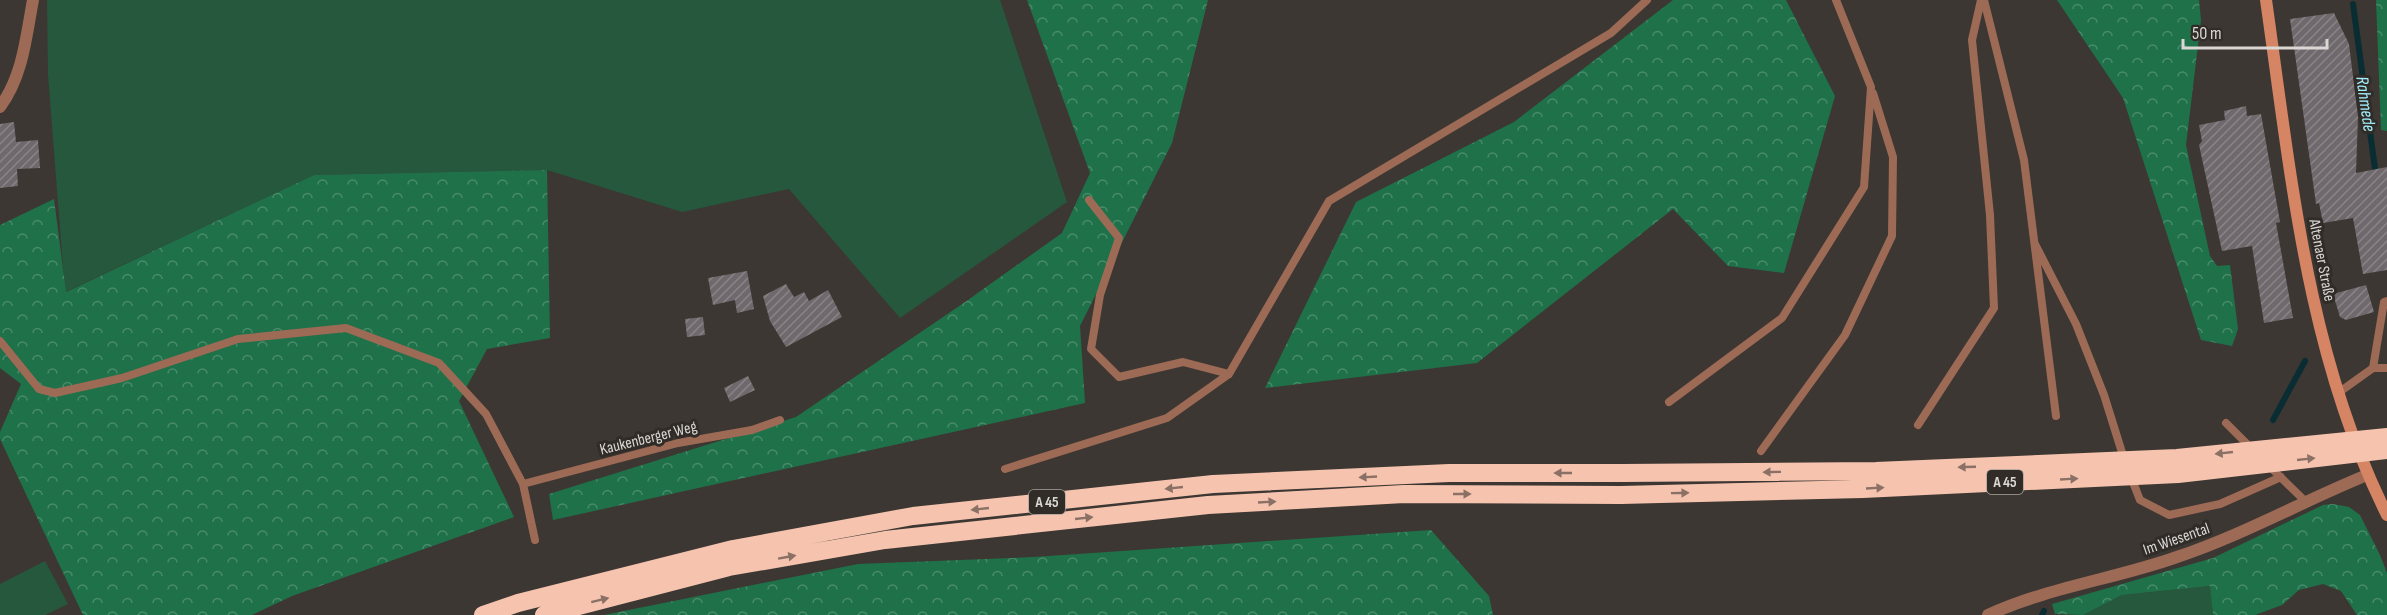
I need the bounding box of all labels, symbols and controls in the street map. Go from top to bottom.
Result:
scale bar [2183,12,2327,50]
text: 50 m [2192,23,2222,44]
water label: Rahmede [2351,75,2380,133]
street label: Altenaer Straße [2304,217,2339,303]
street label: Kaukenberger Weg [598,417,699,460]
one-way arrow [2215,448,2234,458]
one-way arrow [2296,454,2315,464]
one-way arrow [1957,462,1976,471]
one-way arrow [1762,467,1781,477]
one-way arrow [1554,468,1573,478]
road number: A 45 [1987,470,2023,494]
one-way arrow [1359,472,1378,481]
one-way arrow [2060,474,2079,483]
one-way arrow [1164,483,1183,493]
one-way arrow [1865,484,1884,493]
one-way arrow [1452,489,1471,499]
one-way arrow [1670,489,1689,498]
road number: A 45 [1029,490,1065,514]
one-way arrow [1257,497,1276,506]
one-way arrow [970,504,989,514]
one-way arrow [1075,514,1094,523]
street label: Im Wiesental [2141,519,2212,560]
one-way arrow [778,552,797,561]
one-way arrow [591,594,610,604]

